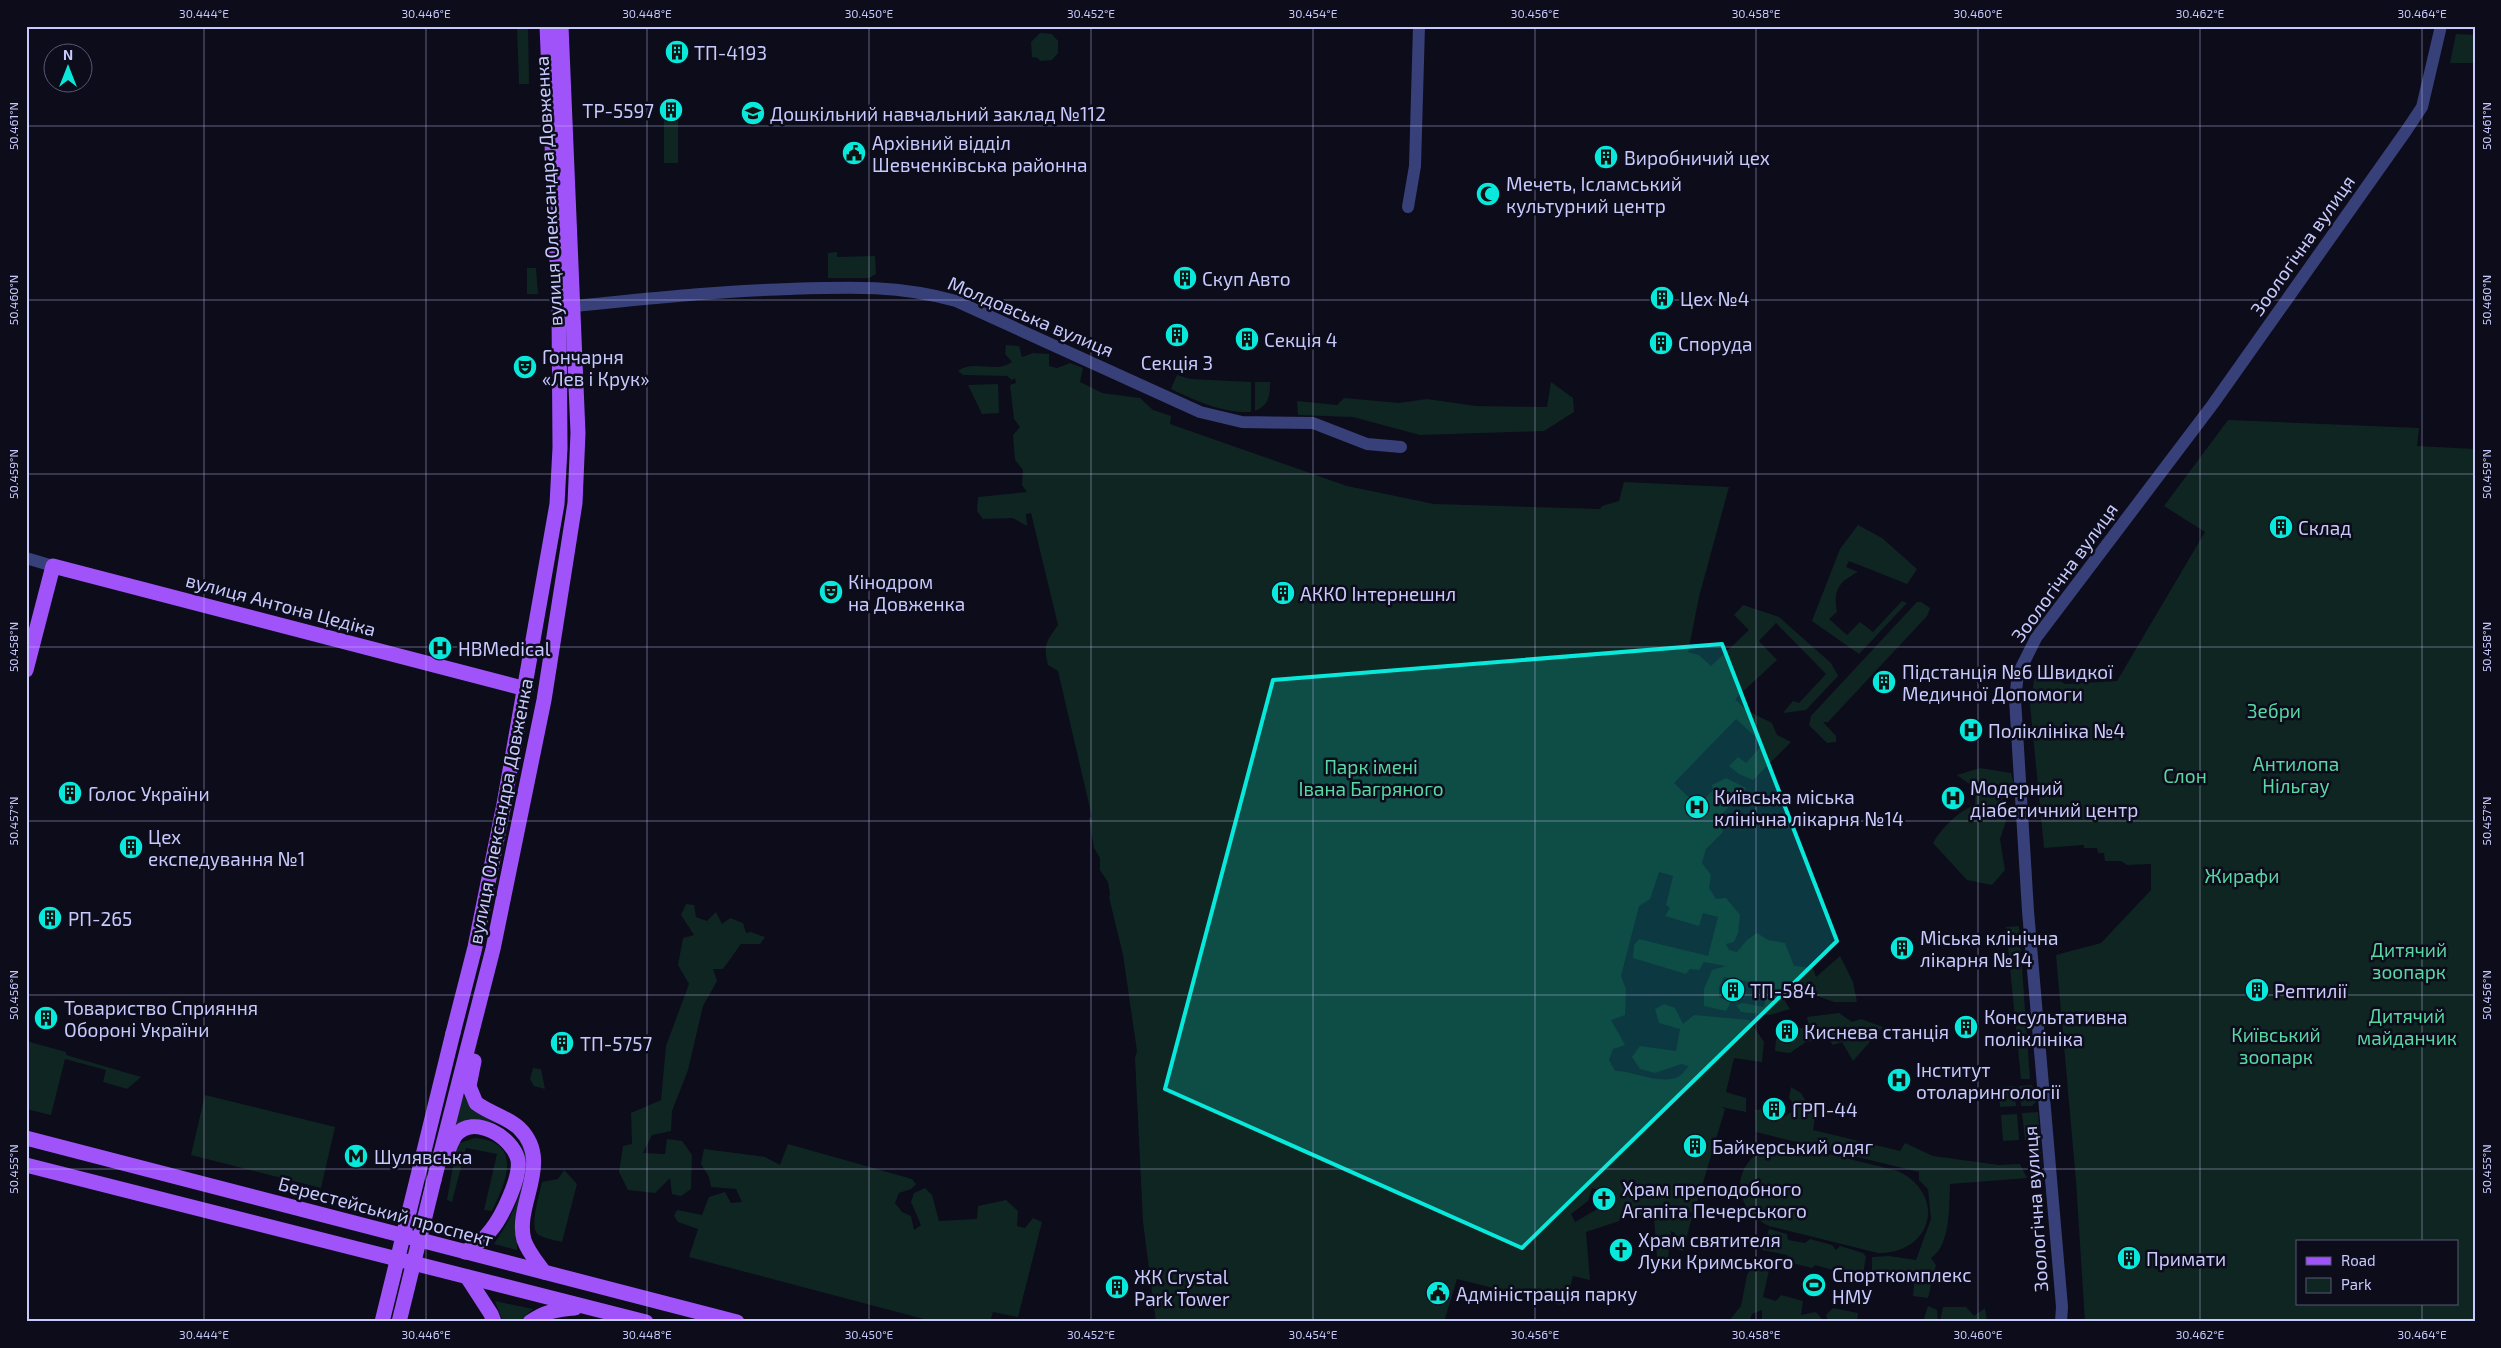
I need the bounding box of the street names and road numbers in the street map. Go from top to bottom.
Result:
street label: вулиця Олександра Довженка [529,55,568,327]
street label: Зоологічна вулиця [2245,170,2360,320]
street label: Молдовська вулиця [944,271,1117,362]
street label: Зоологічна вулиця [2006,498,2123,647]
street label: вулиця Антона Цедіка [183,568,379,641]
street label: вулиця Олександра Довженка [463,676,538,946]
street label: Зоологічна вулиця [2018,1125,2053,1293]
street label: Берестейський проспект [276,1171,496,1251]

